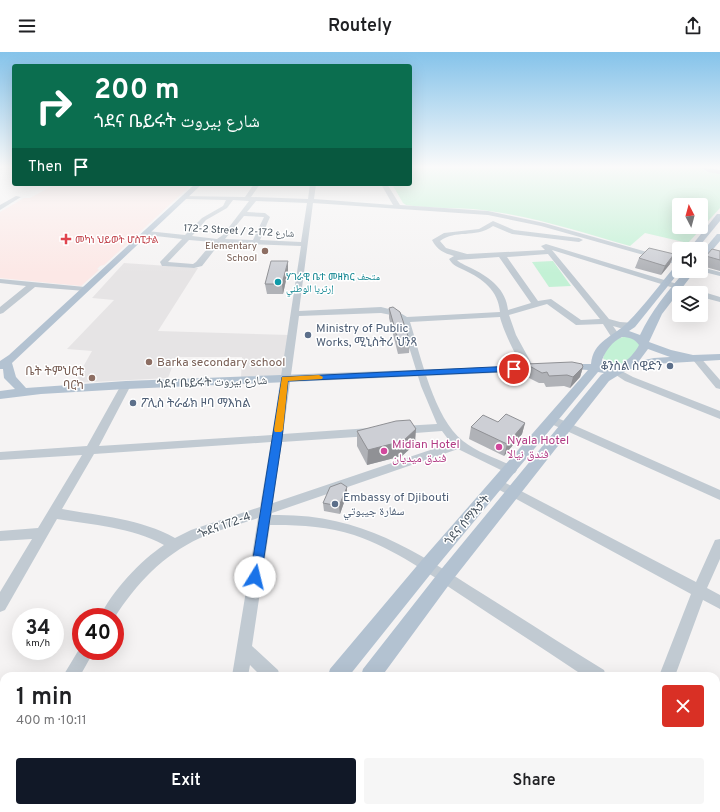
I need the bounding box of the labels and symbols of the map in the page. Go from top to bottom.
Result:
north arrow [672,198,708,234]
street label: 172-2 Street / شارع 172-2 [183,222,295,241]
marker: መካነ ህይወት ሆስፒታል [60,233,72,245]
place label: መካነ ህይወት ሆስፒታል [75,234,159,247]
place label: Elementary School [205,240,257,265]
marker: Elementary School [260,246,270,256]
place label: ሃገራዊ ቤተ መዘክር متحف إرتريا الوطني [286,271,380,297]
marker: ሃገራዊ ቤተ መዘክር متحف إرتريا الوطني [273,277,283,287]
place label: Ministry of Public Works, ሚኒስትሪ ህንጻ [316,321,417,351]
marker: Ministry of Public Works, ሚኒስትሪ ህንጻ [303,330,313,340]
pin [497,352,531,386]
place label: Barka secondary school [157,355,285,371]
marker: Barka secondary school [144,357,154,367]
place label: ቆንስል ስዊድን [601,359,662,375]
marker: ቆንስል ስዊድን [665,361,675,371]
place label: ቤት ትምህርቲ ባርካ [25,364,85,394]
marker: ቤት ትምህርቲ ባርካ [87,373,97,383]
street label: ጎደና ቤይሩት شارع بيروت [156,373,268,393]
place label: ፖሊስ ትራፊክ ዞባ ማእከል [141,396,250,412]
marker: ፖሊስ ትራፊክ ዞባ ማእከል [128,398,138,408]
place label: Nyala Hotel فندق نيالا [507,433,569,463]
place label: Midian Hotel فندق ميديان [392,437,460,467]
marker: Nyala Hotel فندق نيالا [494,442,504,452]
marker: Midian Hotel فندق ميديان [379,446,389,456]
place label: Embassy of Djibouti سفارة جيبوتي [343,490,449,521]
street label: ጎደና ሰማእታት [441,491,495,549]
marker: Embassy of Djibouti سفارة جيبوتي [330,499,340,509]
street label: ጐደና 172-4 [195,509,253,543]
position arrow [234,556,276,598]
speed limit sign: 40 [72,608,124,660]

